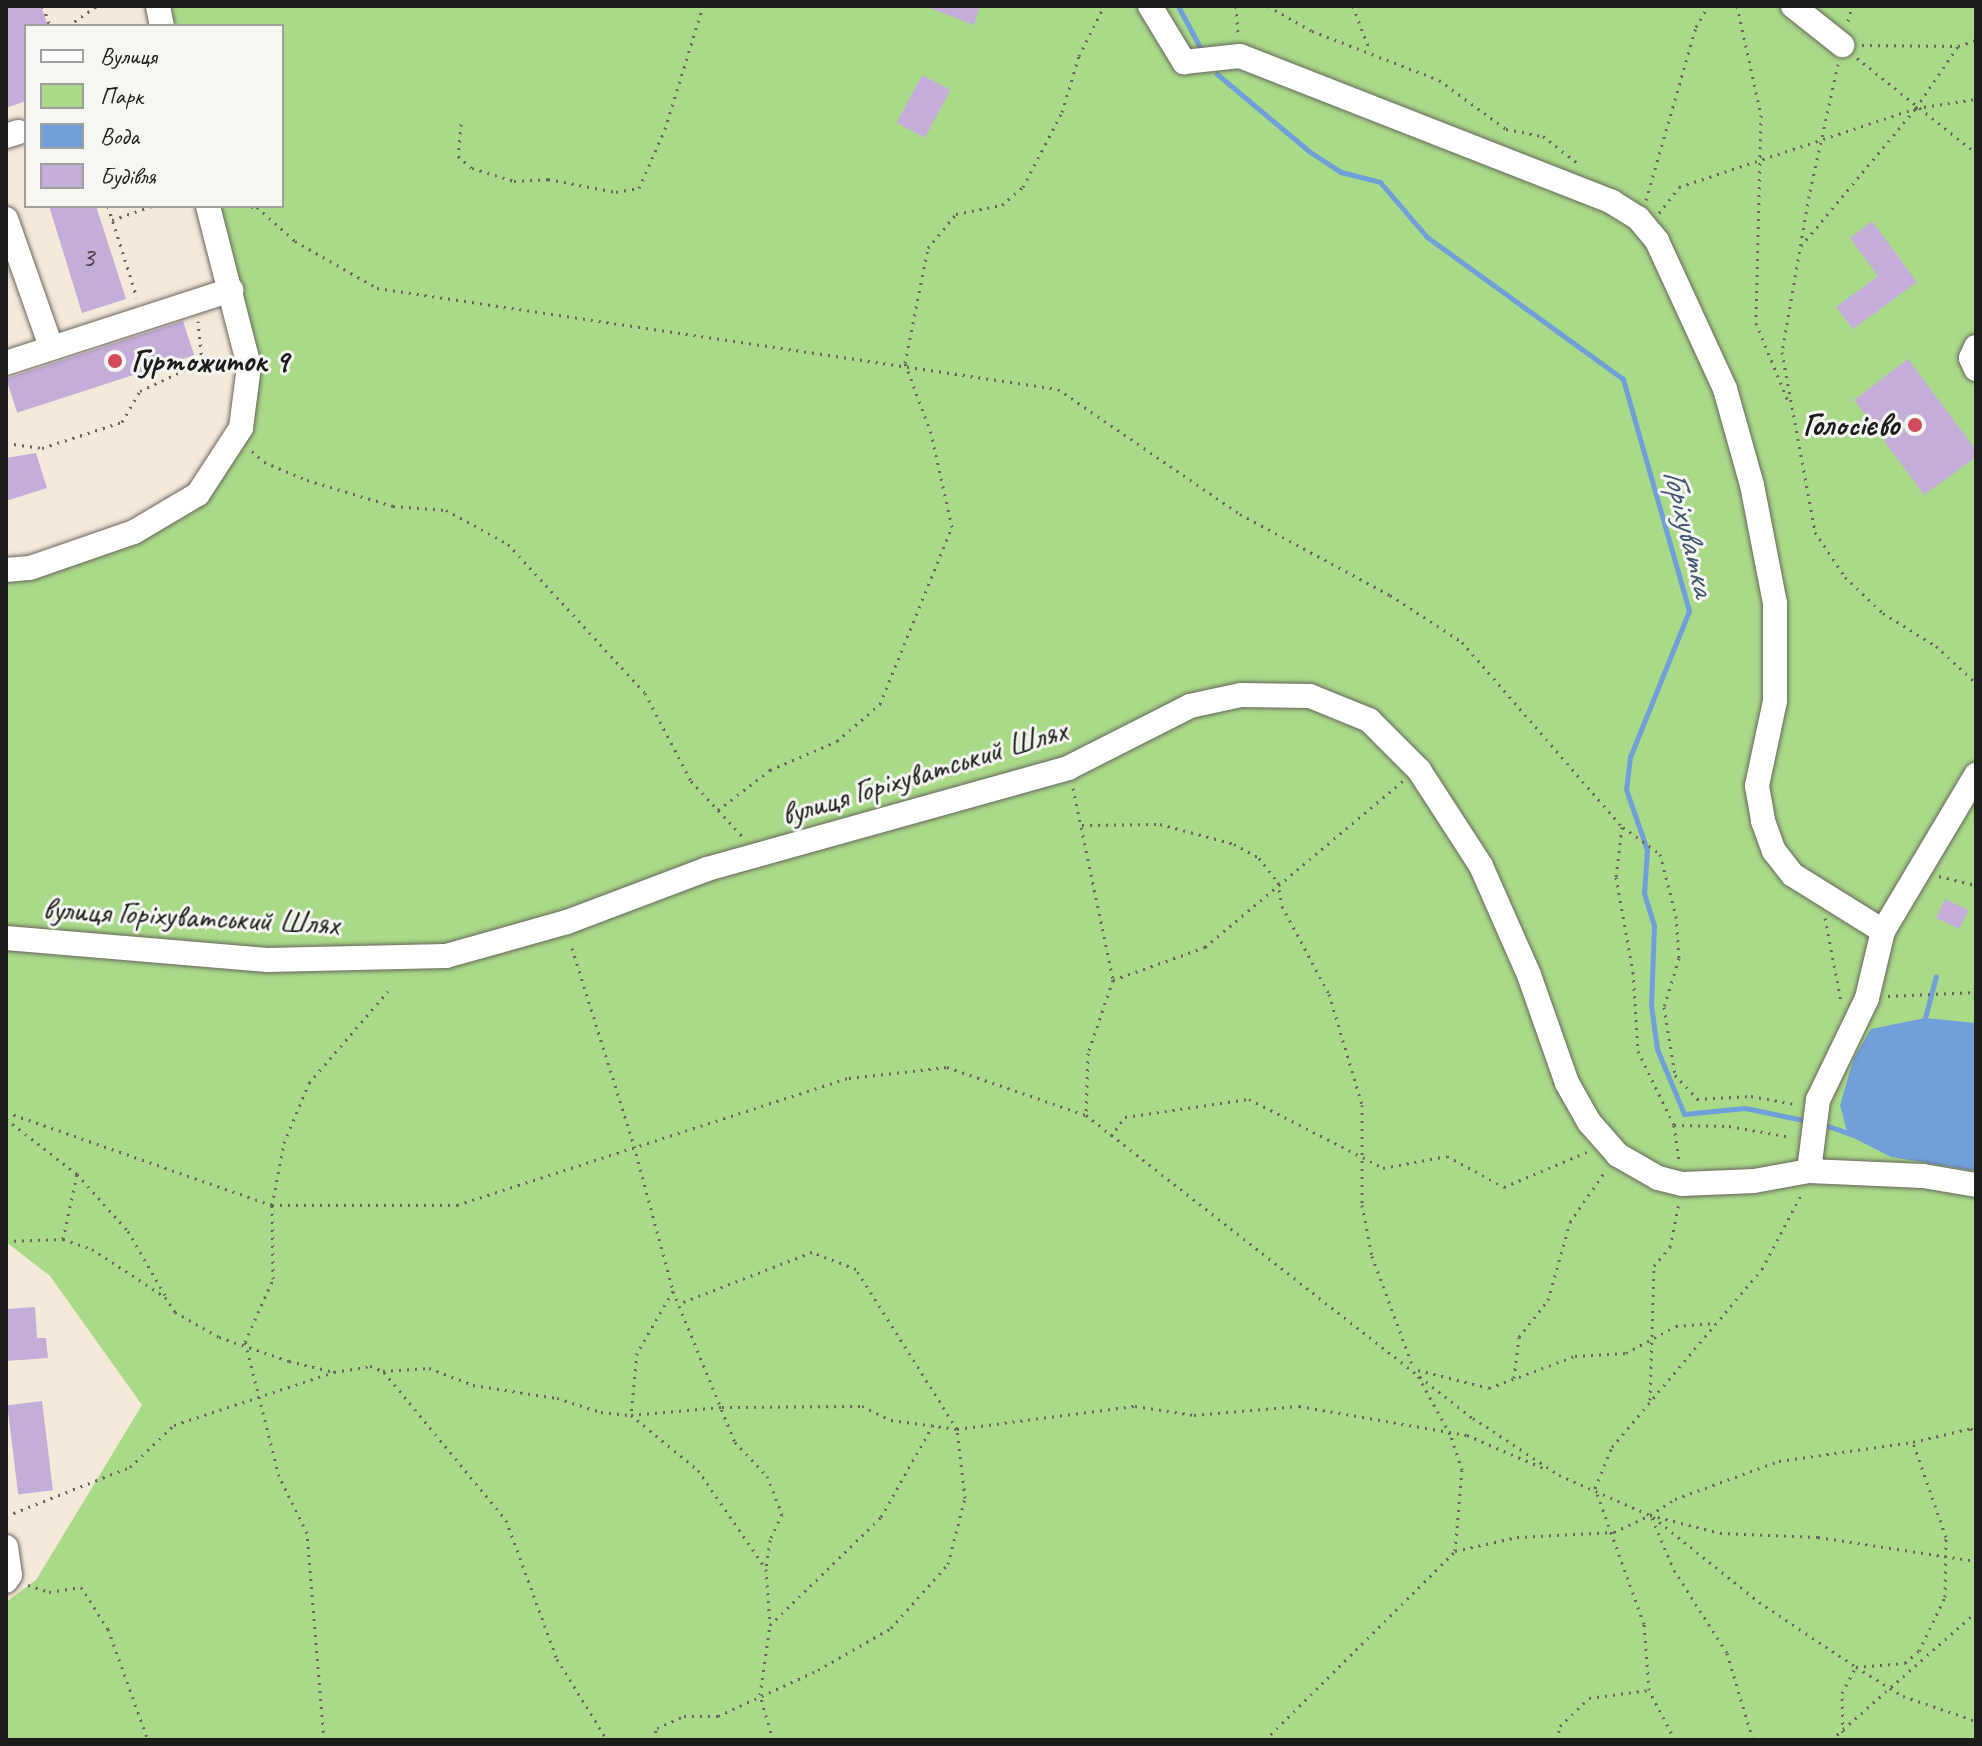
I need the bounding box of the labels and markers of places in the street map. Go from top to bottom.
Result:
place label: Гуртожиток 9 [131,342,288,380]
marker: Гуртожиток 9 [106,352,124,370]
place label: Голосієво [1803,406,1899,444]
marker: Голосієво [1906,416,1924,434]

